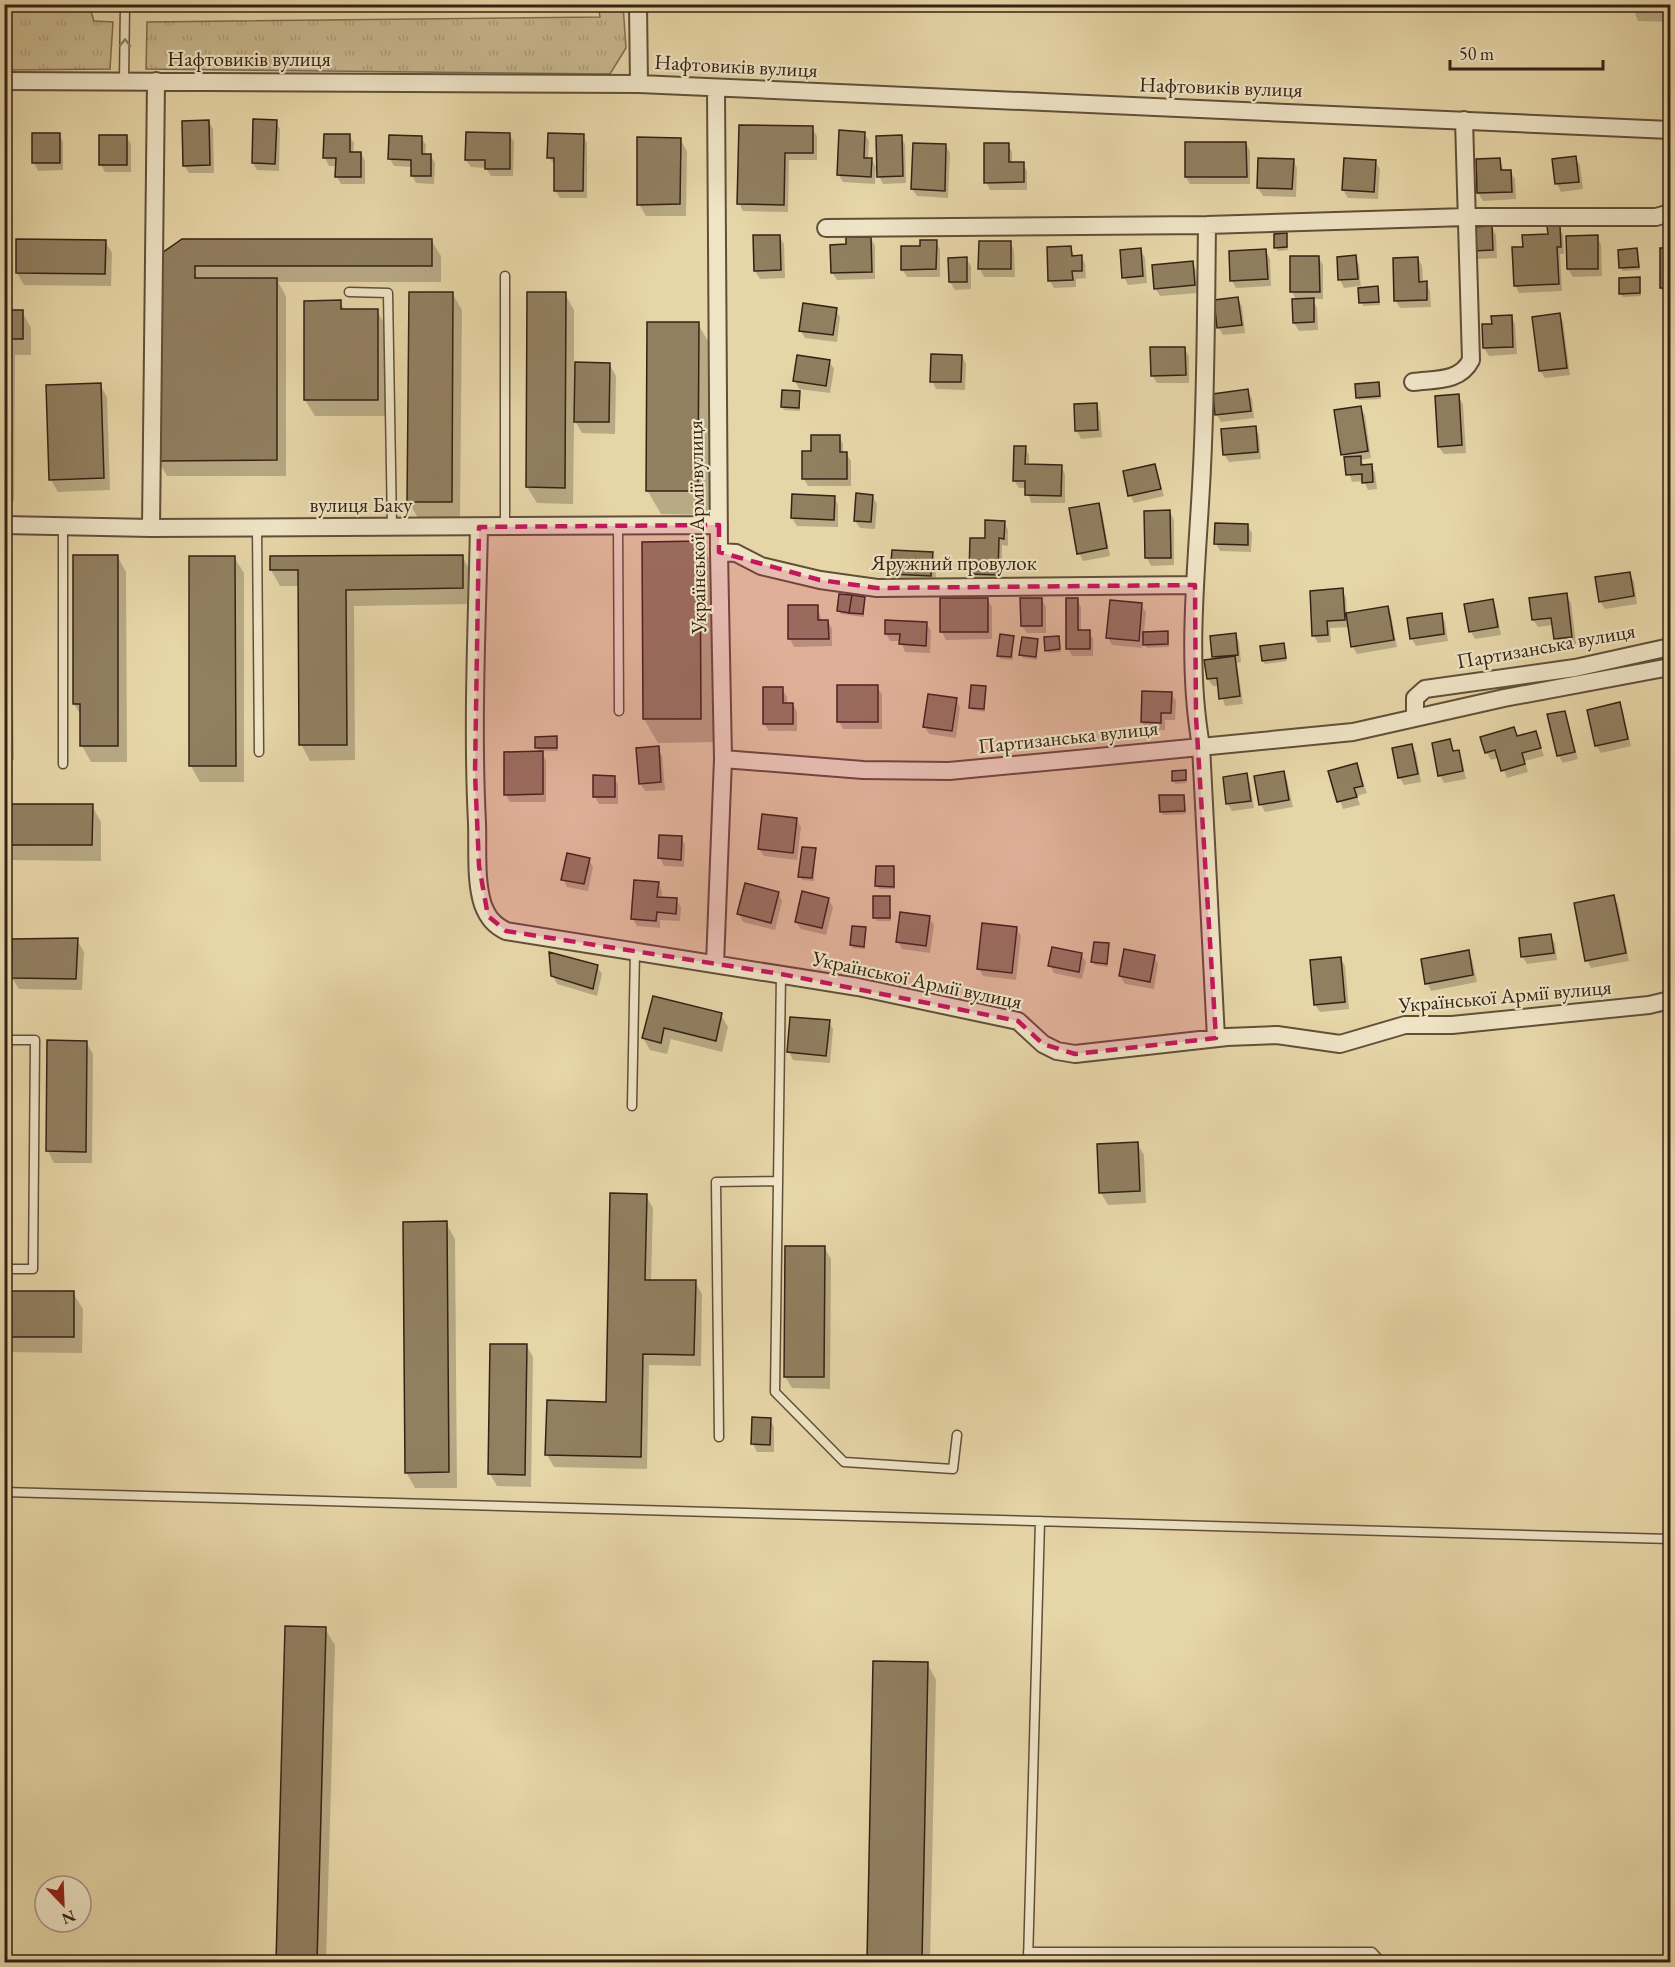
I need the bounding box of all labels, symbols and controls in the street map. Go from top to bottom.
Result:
scale bar [1450,33,1603,71]
one-way arrow [119,38,131,47]
text: 50 m [1459,42,1494,65]
street label: Нафтовиків вулиця [167,45,331,72]
street label: Нафтовиків вулиця [654,48,818,83]
street label: Нафтовиків вулиця [1139,70,1303,103]
street label: Української Армії вулиця [681,420,712,635]
street label: вулиця Баку [310,491,413,518]
street label: Яружний провулок [870,549,1037,576]
street label: Партизанська вулиця [1454,616,1637,675]
street label: Партизанська вулиця [977,714,1159,759]
street label: Української Армії вулиця [809,944,1024,1015]
street label: Української Армії вулиця [1396,973,1613,1018]
north arrow [33,1874,93,1934]
text: N [59,1905,79,1930]

